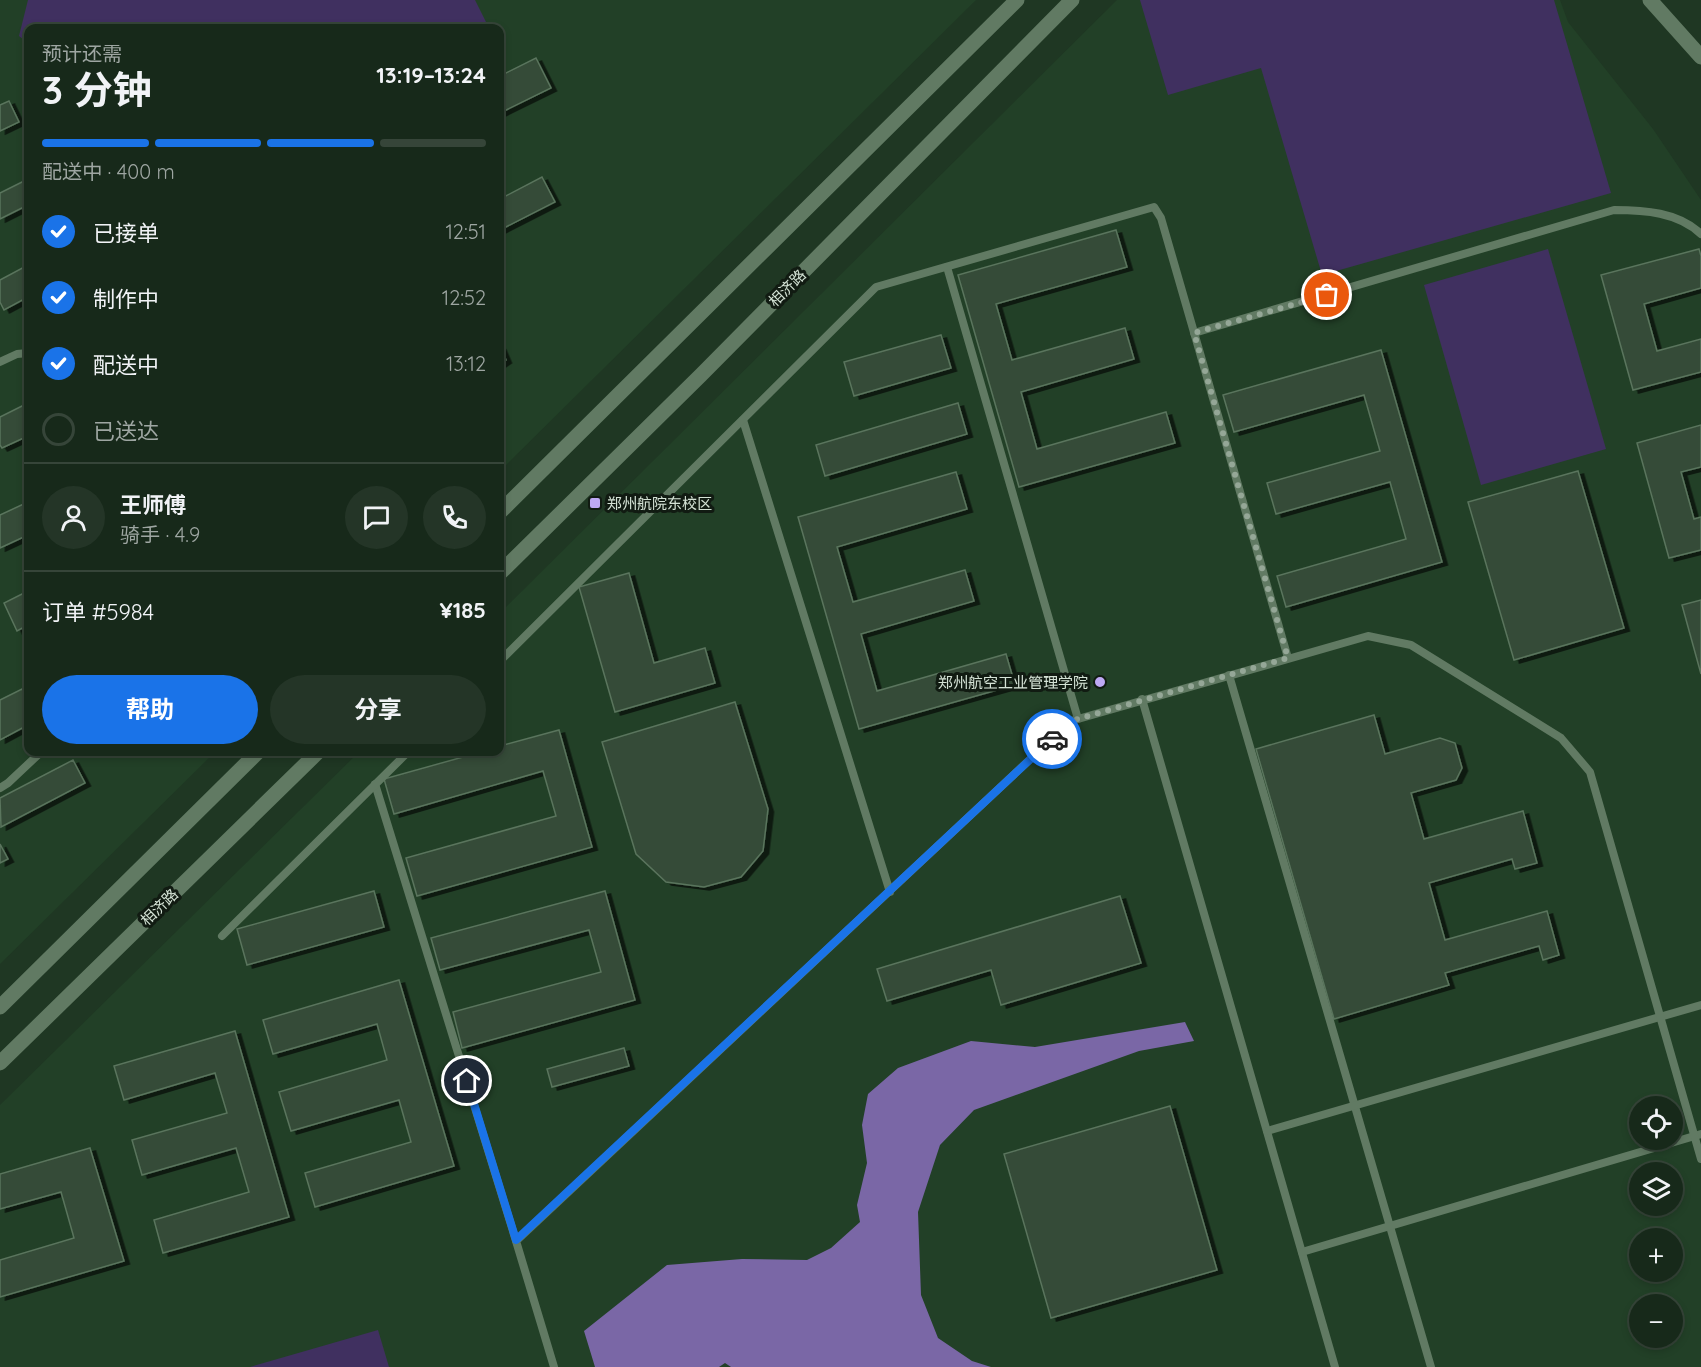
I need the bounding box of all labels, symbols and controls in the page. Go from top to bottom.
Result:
text: 预计还需 [42,41,122,66]
text: 13:19–13:24 [376,61,486,89]
text: 3 分钟 [42,65,152,114]
text: 配送中 · 400 m [42,159,175,184]
icon: check [42,215,75,248]
text: 已接单 [93,219,159,247]
text: 12:51 [445,219,486,244]
street label: 相济路 [764,265,810,311]
pin [1301,269,1352,320]
icon: bag [1310,278,1343,311]
icon: check [42,281,75,314]
text: 制作中 [93,285,159,313]
text: 12:52 [442,285,486,310]
icon: check [42,347,75,380]
text: 配送中 [93,351,159,379]
text: 13:12 [446,351,486,376]
text: 已送达 [93,417,159,445]
button: person [42,486,105,549]
button: chat [345,486,408,549]
button: phone [423,486,486,549]
text: 王师傅 [120,491,186,519]
place label: 郑州航院东校区 [607,494,712,513]
marker: 郑州航院东校区 [588,496,602,510]
text: 骑手 · 4.9 [120,522,200,547]
text: ¥185 [440,596,486,624]
text: 订单 #5984 [42,598,154,626]
place label: 郑州航空工业管理学院 [938,673,1088,692]
button: 帮助 [42,675,258,744]
button: 分享 [270,675,486,744]
marker: 郑州航空工业管理学院 [1093,675,1107,689]
courier [1022,709,1082,769]
icon: car [1036,723,1069,756]
street label: 相济路 [136,885,182,929]
pin [441,1055,492,1106]
icon: home [450,1064,483,1097]
map controls [1629,1096,1683,1348]
button: locate [1629,1096,1683,1150]
button: layers [1629,1162,1683,1216]
button: + [1629,1228,1683,1282]
button: − [1629,1294,1683,1348]

